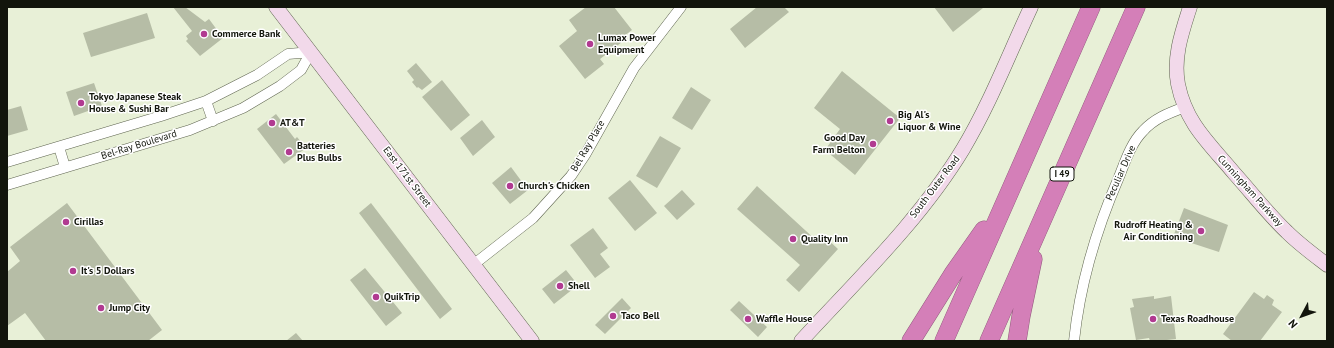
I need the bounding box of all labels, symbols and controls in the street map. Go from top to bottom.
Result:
place label: Commerce Bank [212,28,280,40]
marker: Commerce Bank [199,29,209,39]
place label: Lumax Power Equipment [598,32,656,56]
marker: Lumax Power Equipment [585,39,595,49]
place label: Tokyo Japanese Steak House & Sushi Bar [89,91,181,114]
marker: Tokyo Japanese Steak House & Sushi Bar [76,98,86,108]
place label: Big Al's Liquor & Wine [898,109,960,132]
marker: Big Al's Liquor & Wine [885,116,895,126]
place label: AT&T [280,117,305,129]
marker: AT&T [267,118,277,128]
street label: Bel Ray Place [568,118,608,174]
street label: Bel-Ray Boulevard [100,128,178,162]
place label: Good Day Farm Belton [813,132,865,156]
marker: Good Day Farm Belton [868,139,878,149]
place label: Batteries Plus Bulbs [297,140,342,164]
street label: East 171st Street [380,144,434,210]
street label: Peculiar Drive [1103,144,1139,202]
marker: Batteries Plus Bulbs [284,147,294,157]
street label: South Outer Road [908,153,962,221]
street label: Cunningham Parkway [1215,153,1285,229]
road number: I 49 [1050,167,1074,181]
place label: Church's Chicken [518,180,590,192]
marker: Church's Chicken [505,181,515,191]
place label: Cirillas [74,216,104,228]
marker: Cirillas [61,217,71,227]
place label: Rudroff Heating & Air Conditioning [1114,219,1193,242]
marker: Rudroff Heating & Air Conditioning [1196,226,1206,236]
place label: Quality Inn [801,233,848,245]
marker: Quality Inn [788,234,798,244]
place label: It's 5 Dollars [81,265,134,277]
marker: It's 5 Dollars [68,266,78,276]
place label: Shell [568,280,590,292]
marker: Shell [555,281,565,291]
place label: QuikTrip [384,291,420,303]
marker: QuikTrip [371,292,381,302]
north arrow [1282,296,1322,336]
place label: Jump City [109,302,150,314]
marker: Jump City [96,303,106,313]
place label: Taco Bell [621,310,660,322]
marker: Taco Bell [608,311,618,321]
place label: Waffle House [756,313,812,325]
place label: Texas Roadhouse [1161,313,1234,325]
marker: Waffle House [743,314,753,324]
marker: Texas Roadhouse [1148,314,1158,324]
text: N [1285,317,1301,331]

